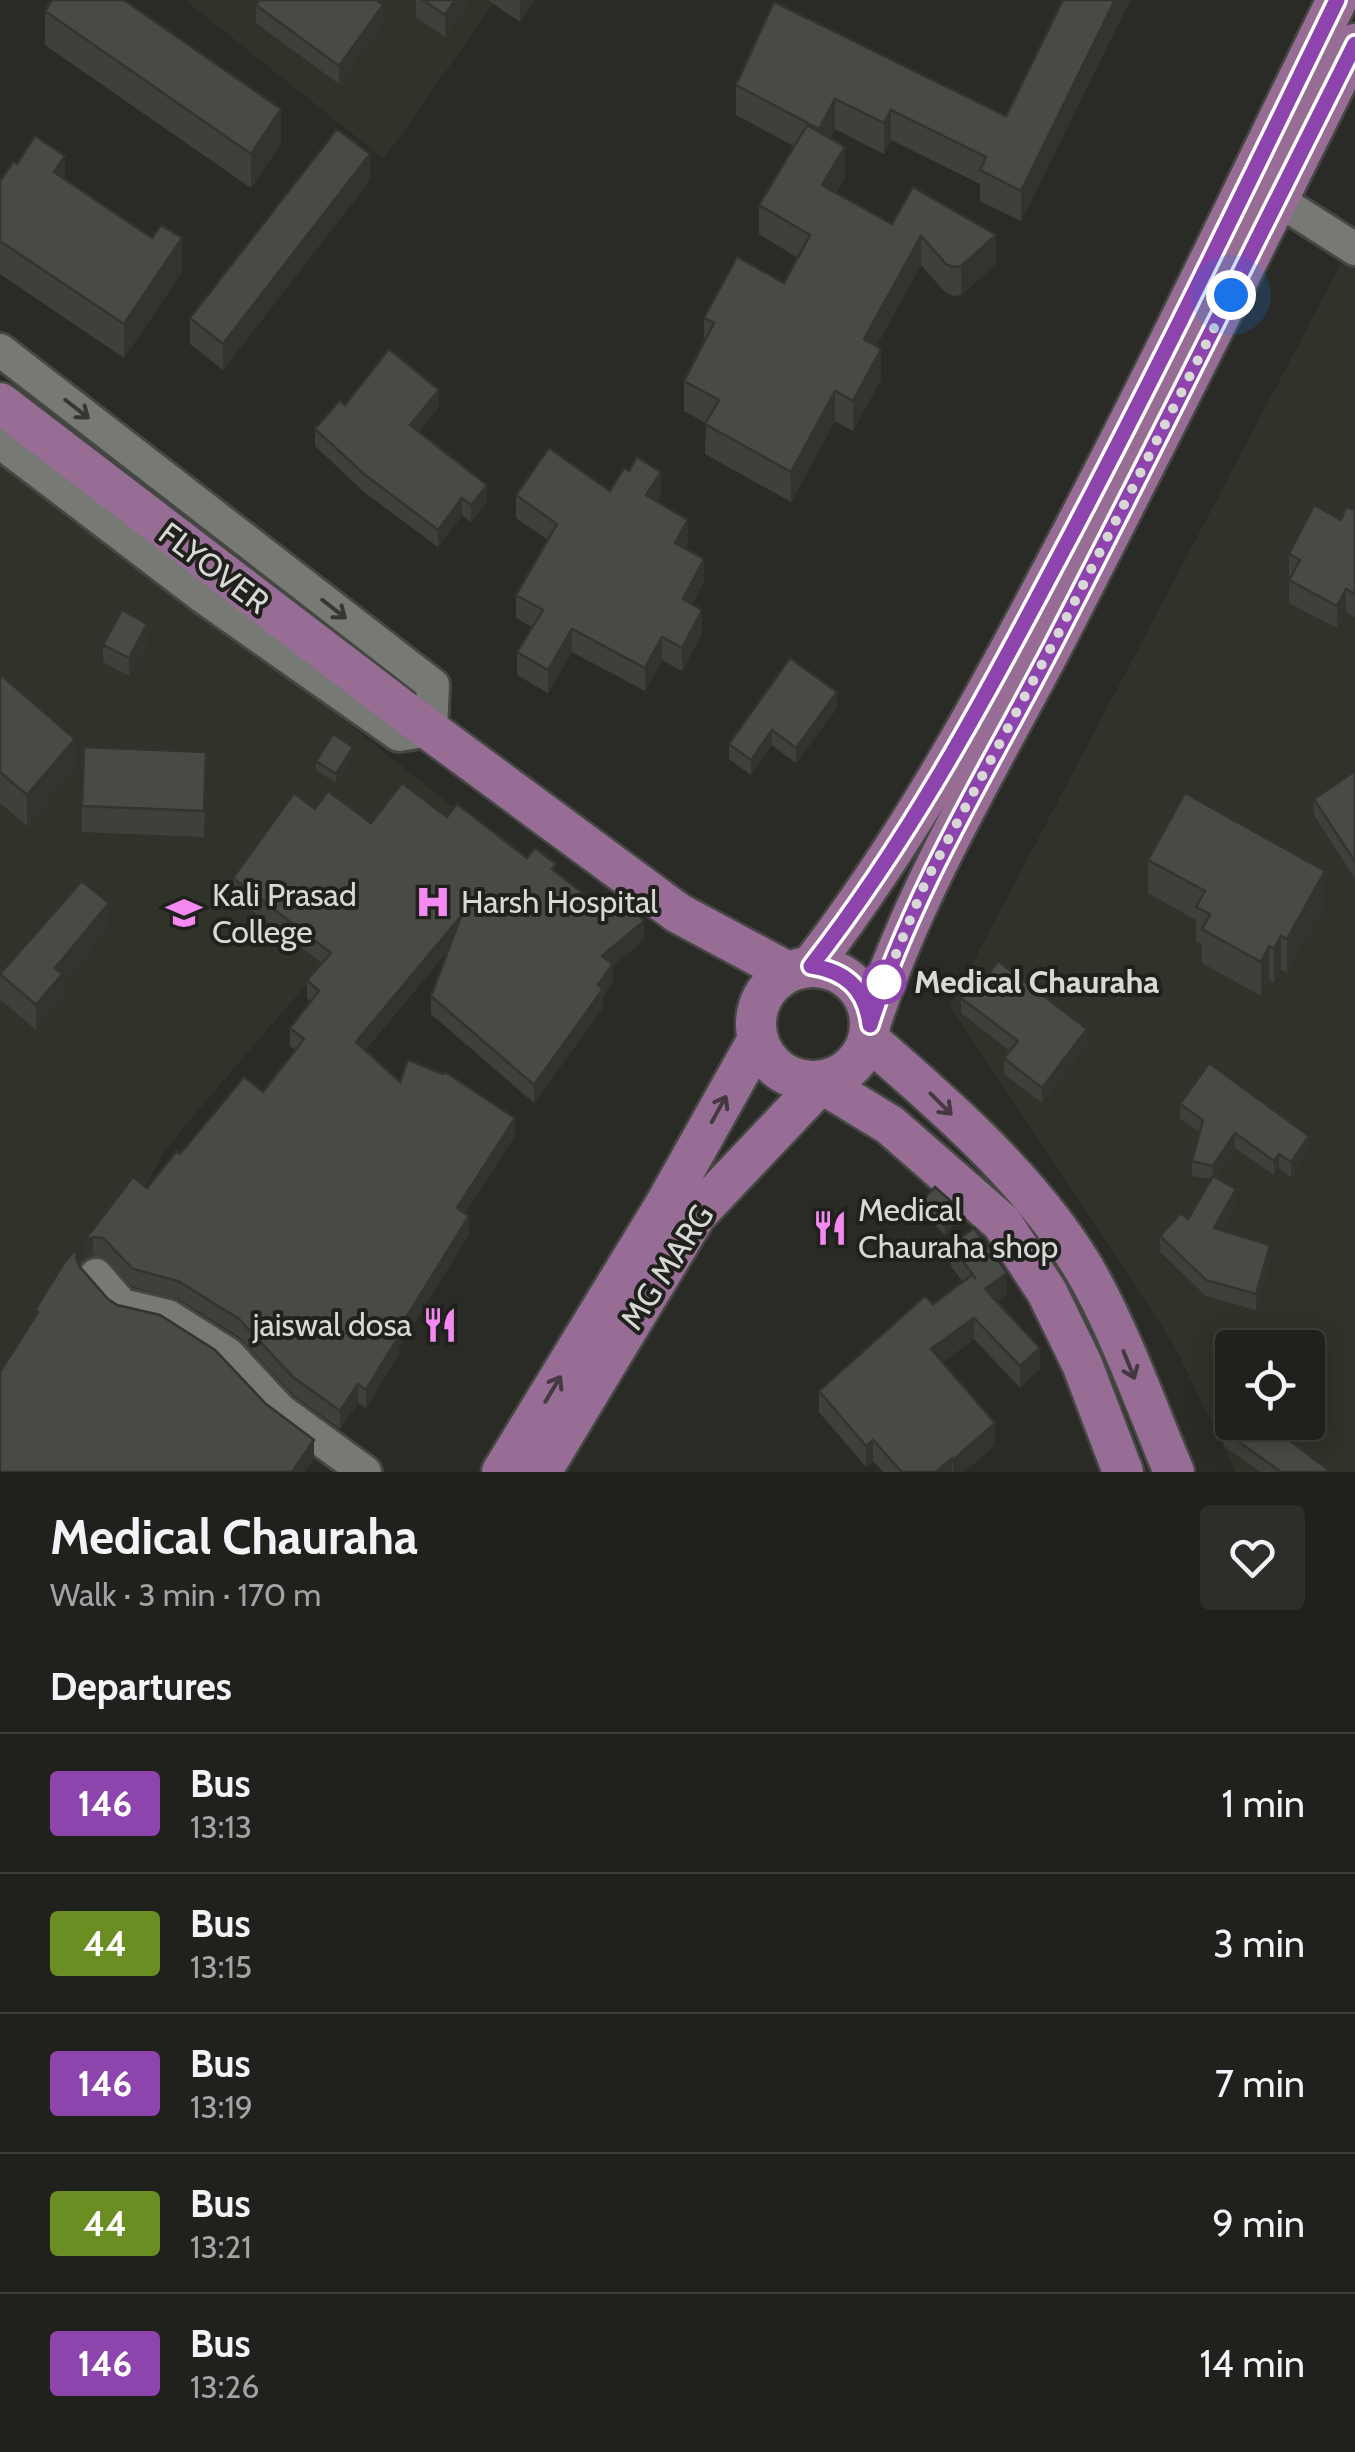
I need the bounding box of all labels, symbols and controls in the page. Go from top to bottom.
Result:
your location [1206,270,1256,320]
one-way arrow [63,399,90,420]
street label: FLYOVER [152,514,277,622]
one-way arrow [320,598,347,619]
place label: Kali Prasad College [212,875,357,951]
place label: Harsh Hospital [461,882,658,921]
hospital icon: Harsh Hospital [414,883,452,921]
school or university icon: Kali Prasad College [165,894,203,932]
marker: Medical Chauraha [863,961,905,1003]
place label: Medical Chauraha [914,962,1159,1001]
one-way arrow [928,1092,952,1116]
one-way arrow [709,1095,729,1124]
place label: Medical Chauraha shop [858,1190,1058,1266]
street label: MG MARG [612,1197,721,1336]
restaurant icon: Medical Chauraha shop [811,1209,849,1247]
place label: jaiswal dosa [252,1305,413,1344]
restaurant icon: jaiswal dosa [421,1306,459,1344]
map controls [1215,1330,1325,1440]
button: locate [1215,1330,1325,1440]
one-way arrow [1122,1349,1140,1379]
one-way arrow [543,1375,563,1404]
button: heart [1200,1505,1305,1610]
text: Medical Chauraha [50,1508,418,1566]
text: Walk · 3 min · 170 m [50,1575,321,1614]
text: Departures [50,1663,232,1710]
text: Bus [190,1760,251,1807]
text: 1 min [1221,1780,1305,1827]
text: 146 [78,1782,132,1825]
text: 13:13 [190,1807,252,1846]
text: Bus [190,1900,251,1947]
text: 3 min [1213,1920,1305,1967]
text: 44 [83,1922,127,1965]
text: 13:15 [190,1947,252,1986]
text: Bus [190,2040,251,2087]
text: 7 min [1215,2060,1305,2107]
text: 146 [78,2062,132,2105]
text: 13:19 [190,2087,253,2126]
text: Bus [190,2180,251,2227]
text: 9 min [1212,2200,1305,2247]
text: 44 [83,2202,127,2245]
text: 13:21 [190,2227,252,2266]
text: Bus [190,2320,251,2367]
text: 14 min [1199,2340,1305,2387]
text: 146 [78,2342,132,2385]
text: 13:26 [190,2367,259,2406]

